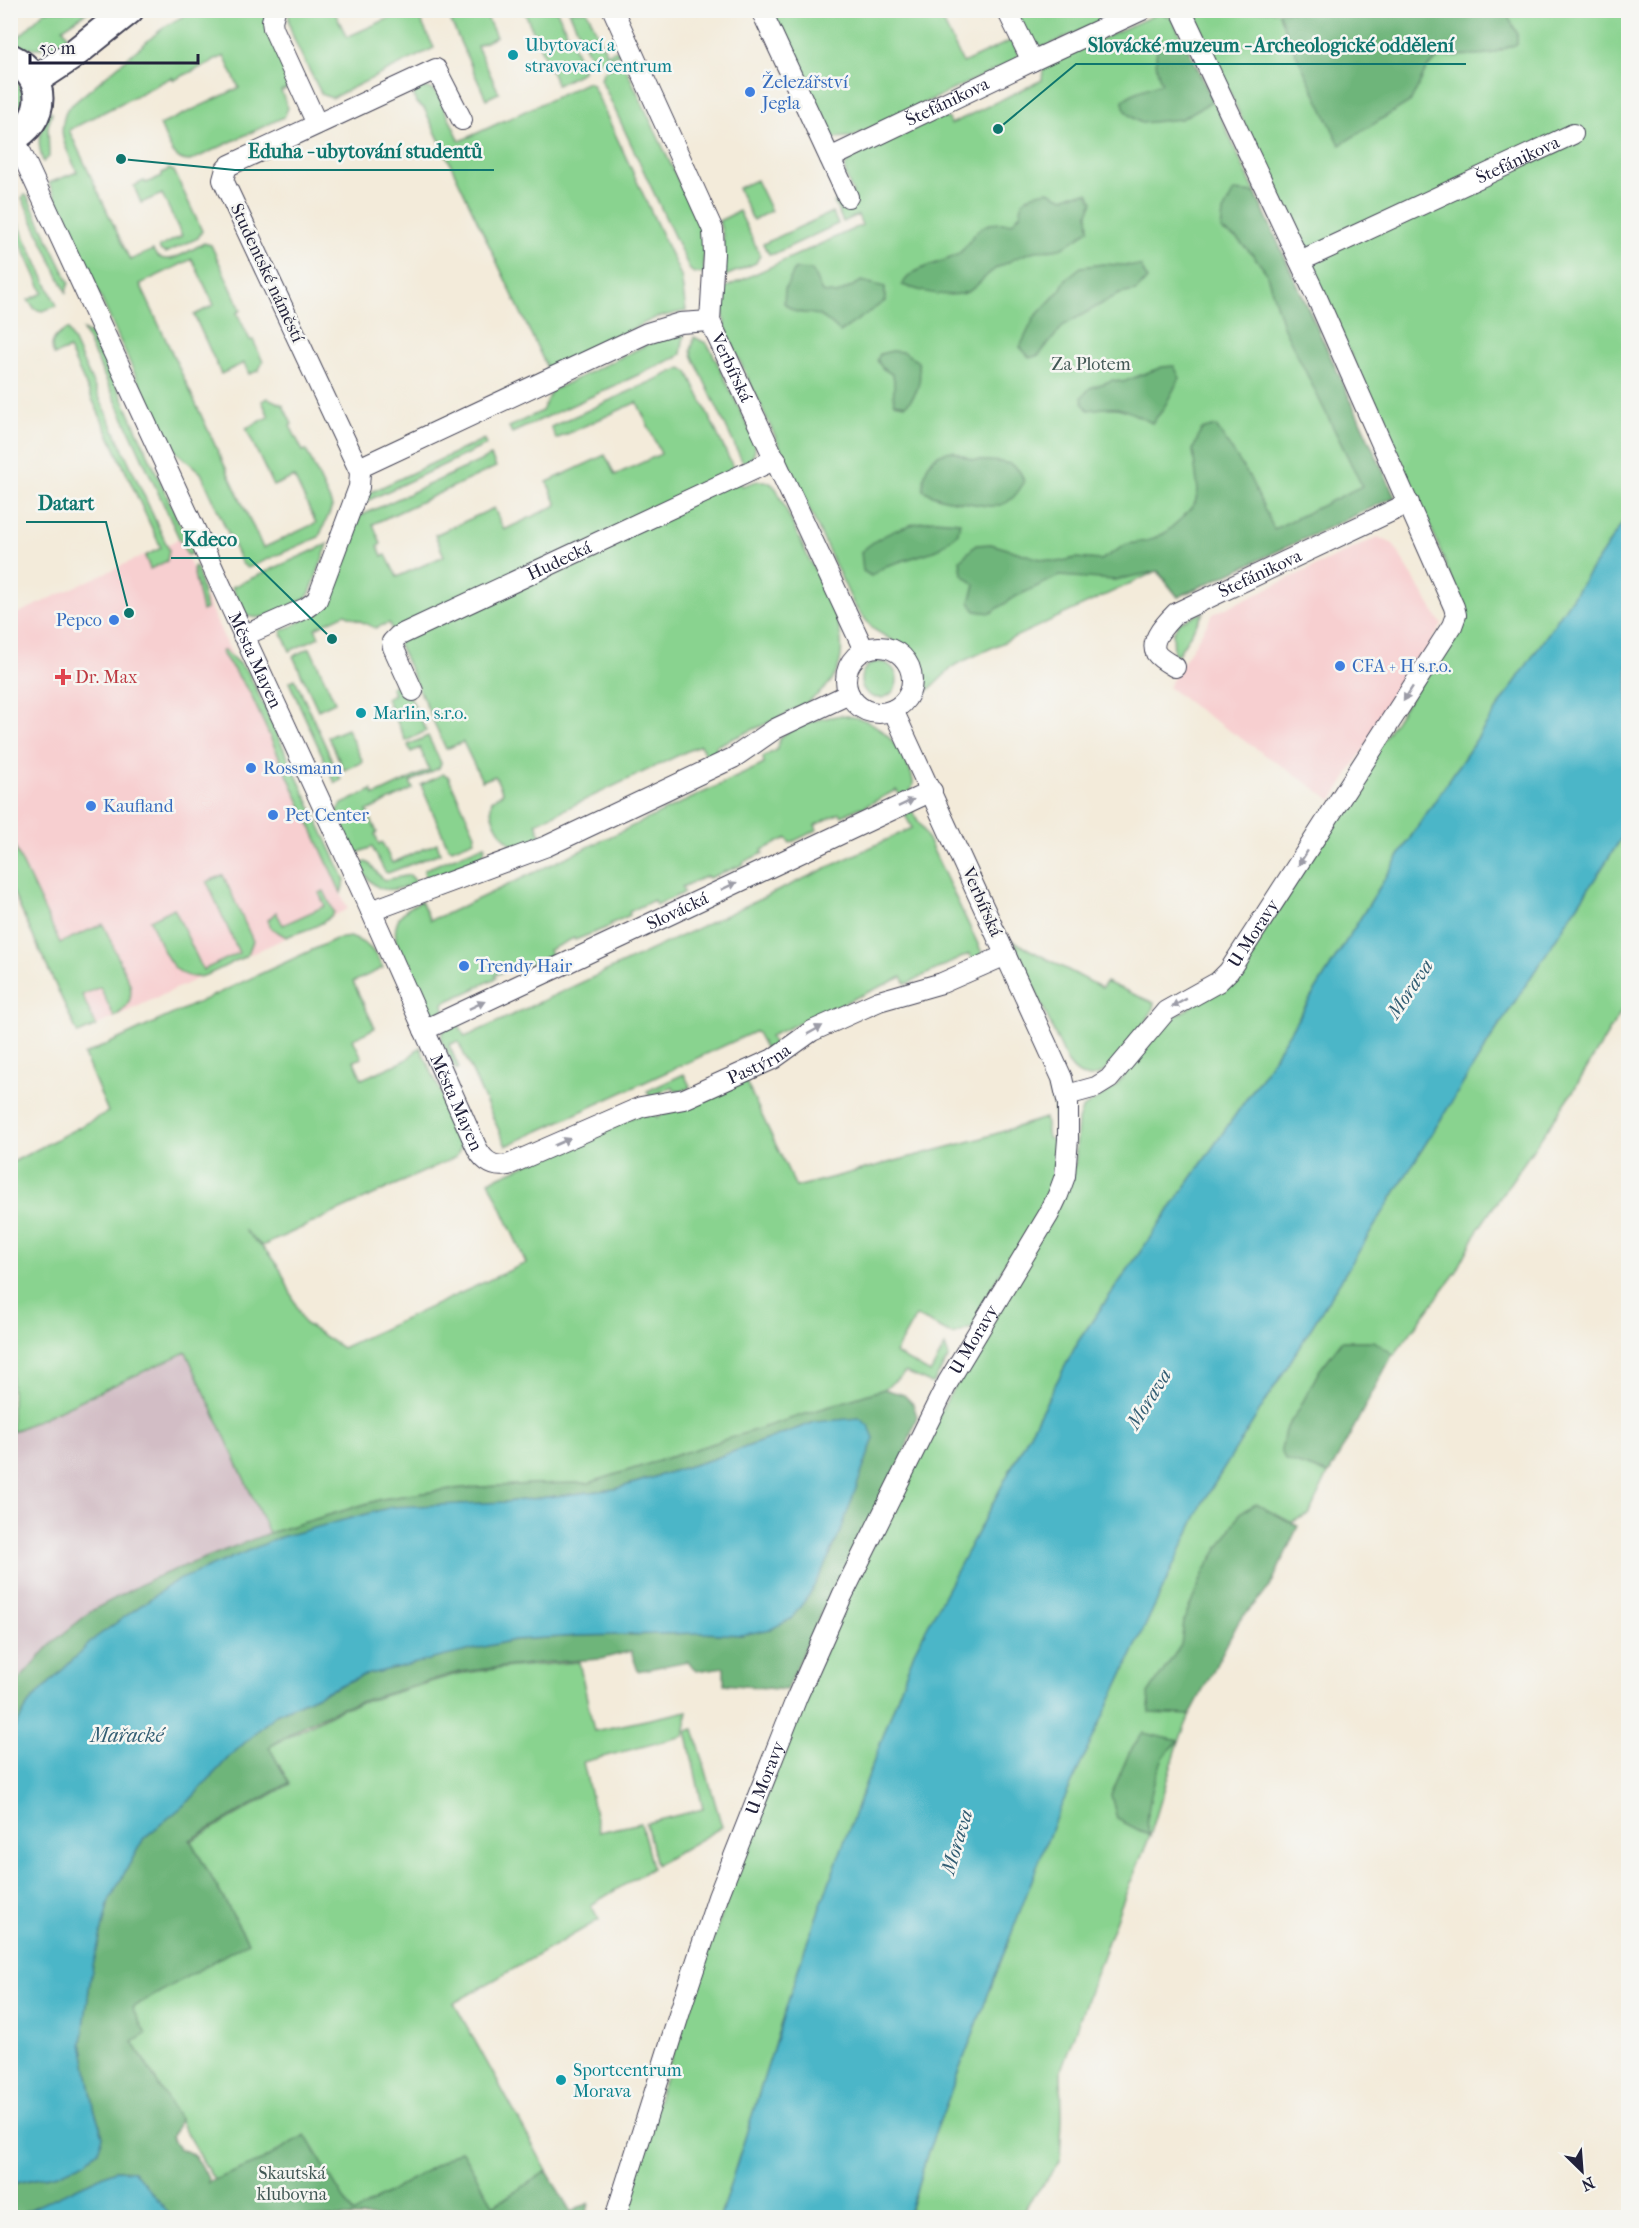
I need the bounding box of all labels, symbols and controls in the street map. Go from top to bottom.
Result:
callout: Slovácké muzeum - Archeologické oddělení [1076,26,1466,64]
scale bar [30,27,198,65]
text: Slovácké muzeum - Archeologické oddělení [1088,34,1455,57]
place label: Ubytovací a stravovací centrum [525,35,672,77]
text: 50 m [39,38,76,59]
marker: Ubytovací a stravovací centrum [506,48,520,62]
place label: Železářství Jegla [760,70,849,114]
street label: Štefánikova [901,73,993,131]
marker: Železářství Jegla [743,85,757,99]
street label: Štefánikova [1472,131,1563,188]
callout: Eduha - ubytování studentů [235,132,494,170]
text: Eduha - ubytování studentů [248,140,483,163]
street label: Studentské náměstí [226,200,309,346]
street label: Verbířská [706,329,757,406]
park label: Za Plotem [1051,354,1131,375]
callout: Datart [26,484,106,522]
text: Datart [38,492,95,515]
callout: Kdeco [171,520,249,558]
text: Kdeco [183,528,237,551]
street label: Hudecká [524,536,595,584]
street label: Štefánikova [1214,544,1306,602]
street label: Města Mayen [224,609,287,712]
place label: Pepco [56,610,102,631]
marker: Pepco [107,613,121,627]
place label: CFA + H s.r.o. [1352,656,1451,677]
marker: CFA + H s.r.o. [1333,659,1347,673]
place label: Dr. Max [75,667,138,688]
marker: Dr. Max [56,670,70,684]
one-way arrow [1403,686,1414,702]
place label: Marlin, s.r.o. [373,703,467,724]
marker: Marlin, s.r.o. [354,706,368,720]
place label: Rossmann [263,758,343,779]
marker: Rossmann [244,761,258,775]
place label: Kaufland [103,796,174,817]
marker: Kaufland [84,799,98,813]
one-way arrow [897,799,914,808]
place label: Pet Center [285,805,369,826]
marker: Pet Center [266,808,280,822]
one-way arrow [1297,850,1308,866]
street label: Verbířská [957,863,1007,941]
one-way arrow [721,882,738,891]
street label: Slovácká [643,887,712,934]
street label: U Moravy [1224,894,1284,972]
water label: Morava [1381,955,1438,1024]
place label: Trendy Hair [476,956,573,977]
marker: Trendy Hair [457,959,471,973]
one-way arrow [1170,998,1187,1008]
one-way arrow [468,1000,485,1009]
one-way arrow [807,1025,823,1036]
street label: Pastýrna [724,1039,795,1089]
street label: Města Mayen [426,1051,487,1155]
one-way arrow [553,1137,571,1147]
street label: U Moravy [945,1300,1003,1378]
water label: Morava [1121,1365,1176,1435]
water label: Mařacké [88,1724,167,1747]
street label: U Moravy [741,1737,789,1818]
water label: Morava [936,1807,978,1879]
place label: Sportcentrum Morava [573,2060,682,2102]
marker: Sportcentrum Morava [554,2073,568,2087]
north arrow [1552,2141,1612,2201]
park label: Skautská klubovna [257,2163,328,2205]
text: N [1578,2173,1598,2196]

